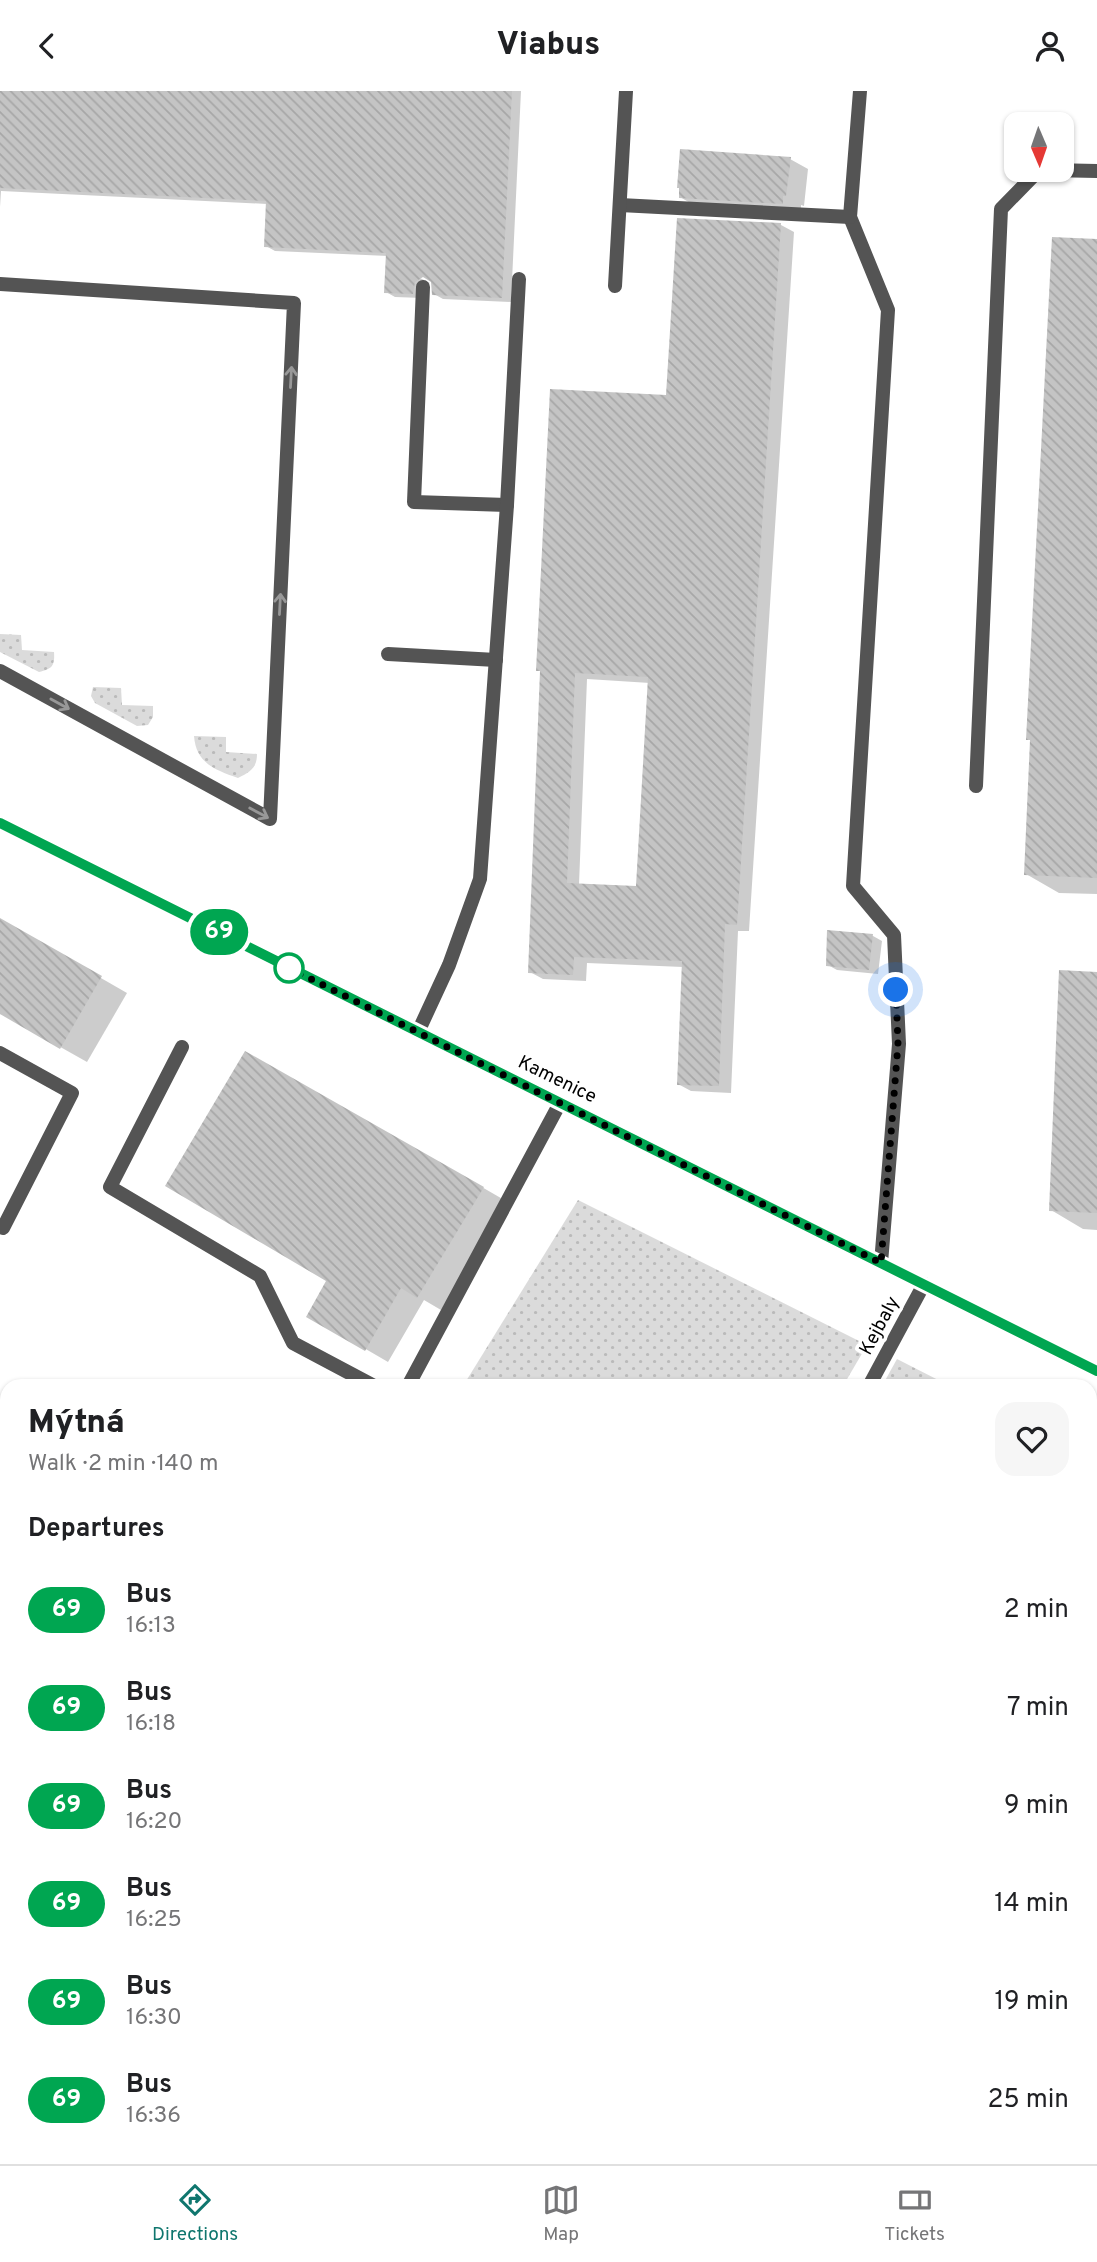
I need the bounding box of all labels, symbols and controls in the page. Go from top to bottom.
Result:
text: Viabus [497,26,600,66]
icon: back [28,27,66,65]
icon: person [1031,27,1069,65]
north arrow [1004,112,1074,182]
map controls [1004,112,1074,182]
one-way arrow [285,366,298,388]
one-way arrow [274,593,287,616]
one-way arrow [49,698,70,711]
one-way arrow [249,806,269,820]
line badge: 69 [188,909,250,955]
text: 69 [204,917,234,947]
unlabelled marker [274,953,304,983]
your location [878,972,913,1007]
street label: Kamenice [514,1051,600,1109]
street label: Kejbaly [855,1293,905,1359]
button: heart [995,1402,1069,1476]
text: Mýtná [28,1403,125,1445]
text: Walk · 2 min · 140 m [28,1450,219,1479]
text: Departures [28,1513,165,1546]
text: Bus [126,1579,172,1612]
text: 2 min [1004,1594,1069,1627]
text: 69 [52,1595,81,1625]
text: 16:13 [126,1612,176,1641]
text: Bus [126,1677,172,1710]
text: 7 min [1007,1692,1069,1725]
text: 69 [52,1693,81,1723]
text: 16:18 [126,1710,176,1739]
text: Bus [126,1775,172,1808]
text: 9 min [1004,1790,1069,1823]
text: 69 [52,1791,81,1821]
text: 16:20 [126,1808,182,1837]
text: Bus [126,1873,172,1906]
text: 14 min [994,1888,1069,1921]
text: 69 [52,1889,81,1919]
text: 16:25 [126,1906,182,1935]
text: Bus [126,1971,172,2004]
text: 19 min [994,1986,1069,2019]
text: 69 [52,1987,81,2017]
text: 16:30 [126,2004,182,2033]
text: Bus [126,2069,172,2102]
text: 25 min [988,2084,1069,2117]
text: 69 [52,2085,81,2115]
text: 16:36 [126,2102,181,2131]
tab: Directions [152,2181,238,2247]
tab: Map [542,2181,580,2247]
tab: Tickets [884,2181,945,2247]

